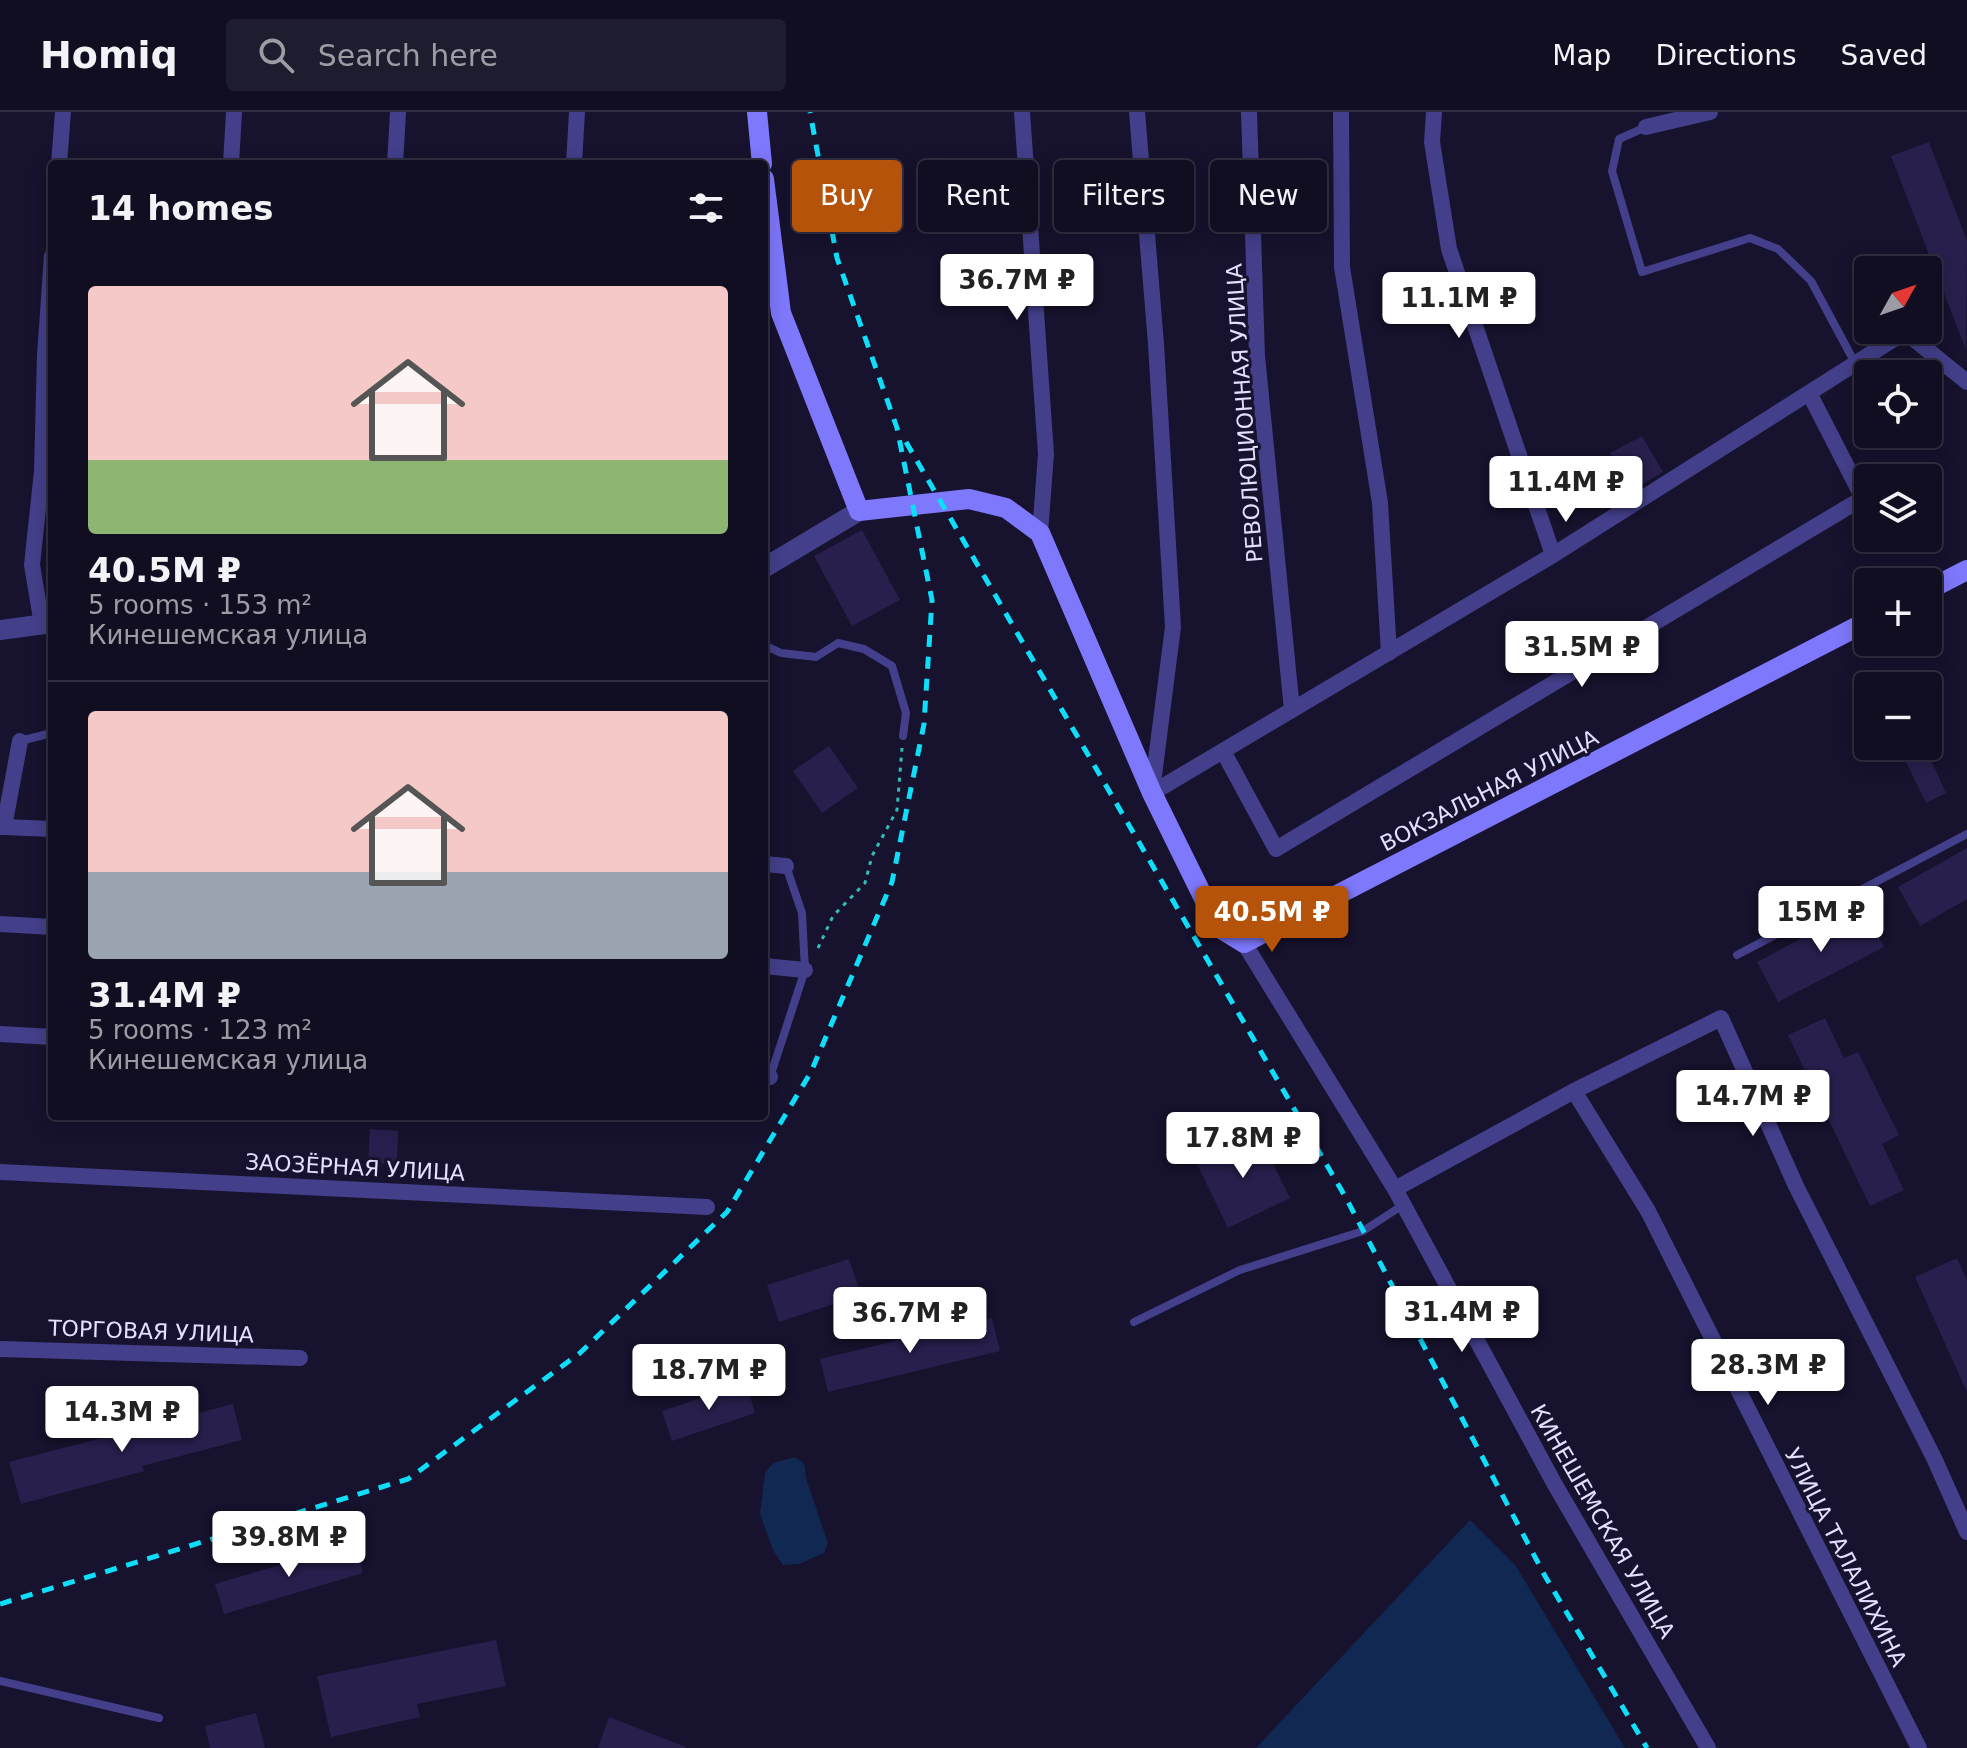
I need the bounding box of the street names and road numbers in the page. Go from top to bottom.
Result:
street label: РЕВОЛЮЦИОННАЯ УЛИЦА [1222,263,1267,563]
street label: ВОКЗАЛЬНАЯ УЛИЦА [1376,725,1602,856]
street label: ЗАОЗЁРНАЯ УЛИЦА [244,1149,466,1186]
street label: ТОРГОВАЯ УЛИЦА [47,1315,254,1348]
street label: КИНЕШЕМСКАЯ УЛИЦА [1525,1400,1680,1643]
street label: УЛИЦА ТАЛАЛИХИНА [1780,1444,1912,1671]

